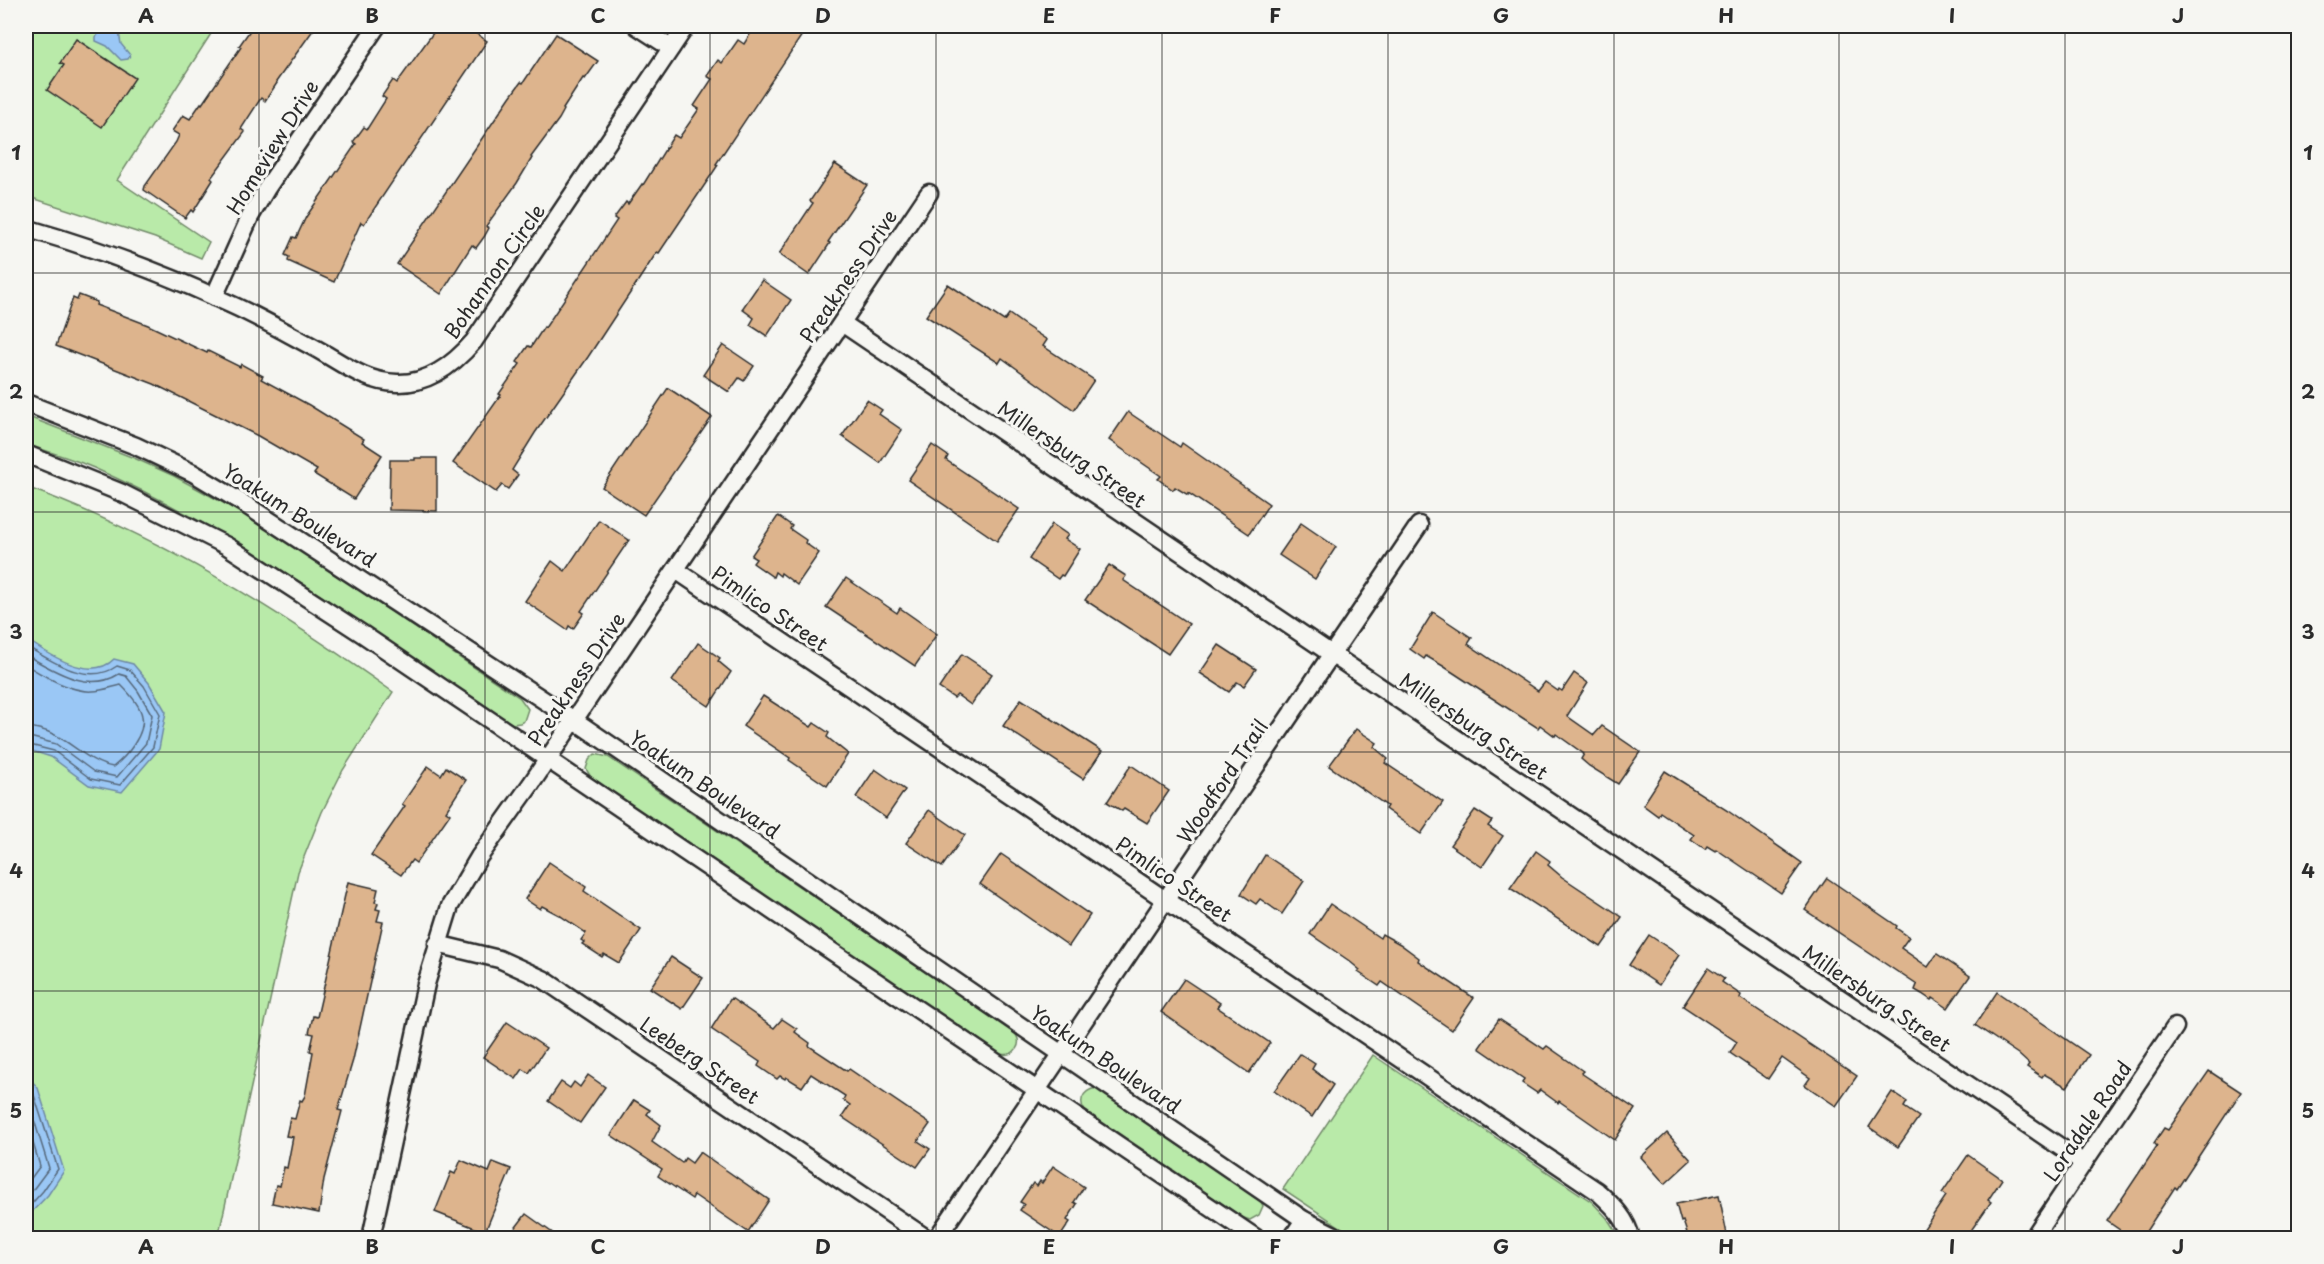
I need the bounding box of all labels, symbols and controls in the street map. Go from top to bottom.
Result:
text: A [138,0,154,30]
text: B [365,0,379,30]
text: C [590,0,606,30]
text: D [815,0,831,30]
text: E [1043,0,1055,30]
text: F [1269,0,1281,30]
text: G [1493,0,1509,30]
text: H [1718,0,1734,30]
text: I [1949,0,1955,30]
text: J [2172,0,2184,30]
street label: Homeview Drive [218,74,326,220]
text: 1 [11,137,21,167]
text: 1 [2303,137,2313,167]
street label: Bohannon Circle [436,197,552,345]
street label: Preakness Drive [792,203,904,349]
text: 2 [9,376,23,406]
text: 2 [2301,376,2315,406]
street label: Millersburg Street [992,393,1152,515]
street label: Yoakum Boulevard [218,456,382,574]
street label: Pimlico Street [706,558,834,658]
street label: Preakness Drive [520,606,632,752]
text: 3 [9,616,23,646]
text: 3 [2301,616,2315,646]
street label: Millersburg Street [1394,665,1554,787]
street label: Woodford Trail [1169,713,1275,849]
street label: Yoakum Boulevard [624,722,786,846]
street label: Pimlico Street [1110,829,1238,929]
text: 4 [9,855,23,885]
text: 4 [2301,855,2315,885]
street label: Millersburg Street [1797,937,1957,1059]
street label: Yoakum Boulevard [1025,997,1187,1121]
street label: Leeberg Street [634,1009,766,1111]
street label: Loradale Road [2036,1055,2138,1187]
text: 5 [10,1095,22,1125]
text: 5 [2302,1095,2314,1125]
text: A [138,1231,154,1261]
text: B [365,1231,379,1261]
text: C [590,1231,606,1261]
text: D [815,1231,831,1261]
text: E [1043,1231,1055,1261]
text: F [1269,1231,1281,1261]
text: G [1493,1231,1509,1261]
text: H [1718,1231,1734,1261]
text: I [1949,1231,1955,1261]
text: J [2172,1231,2184,1261]

